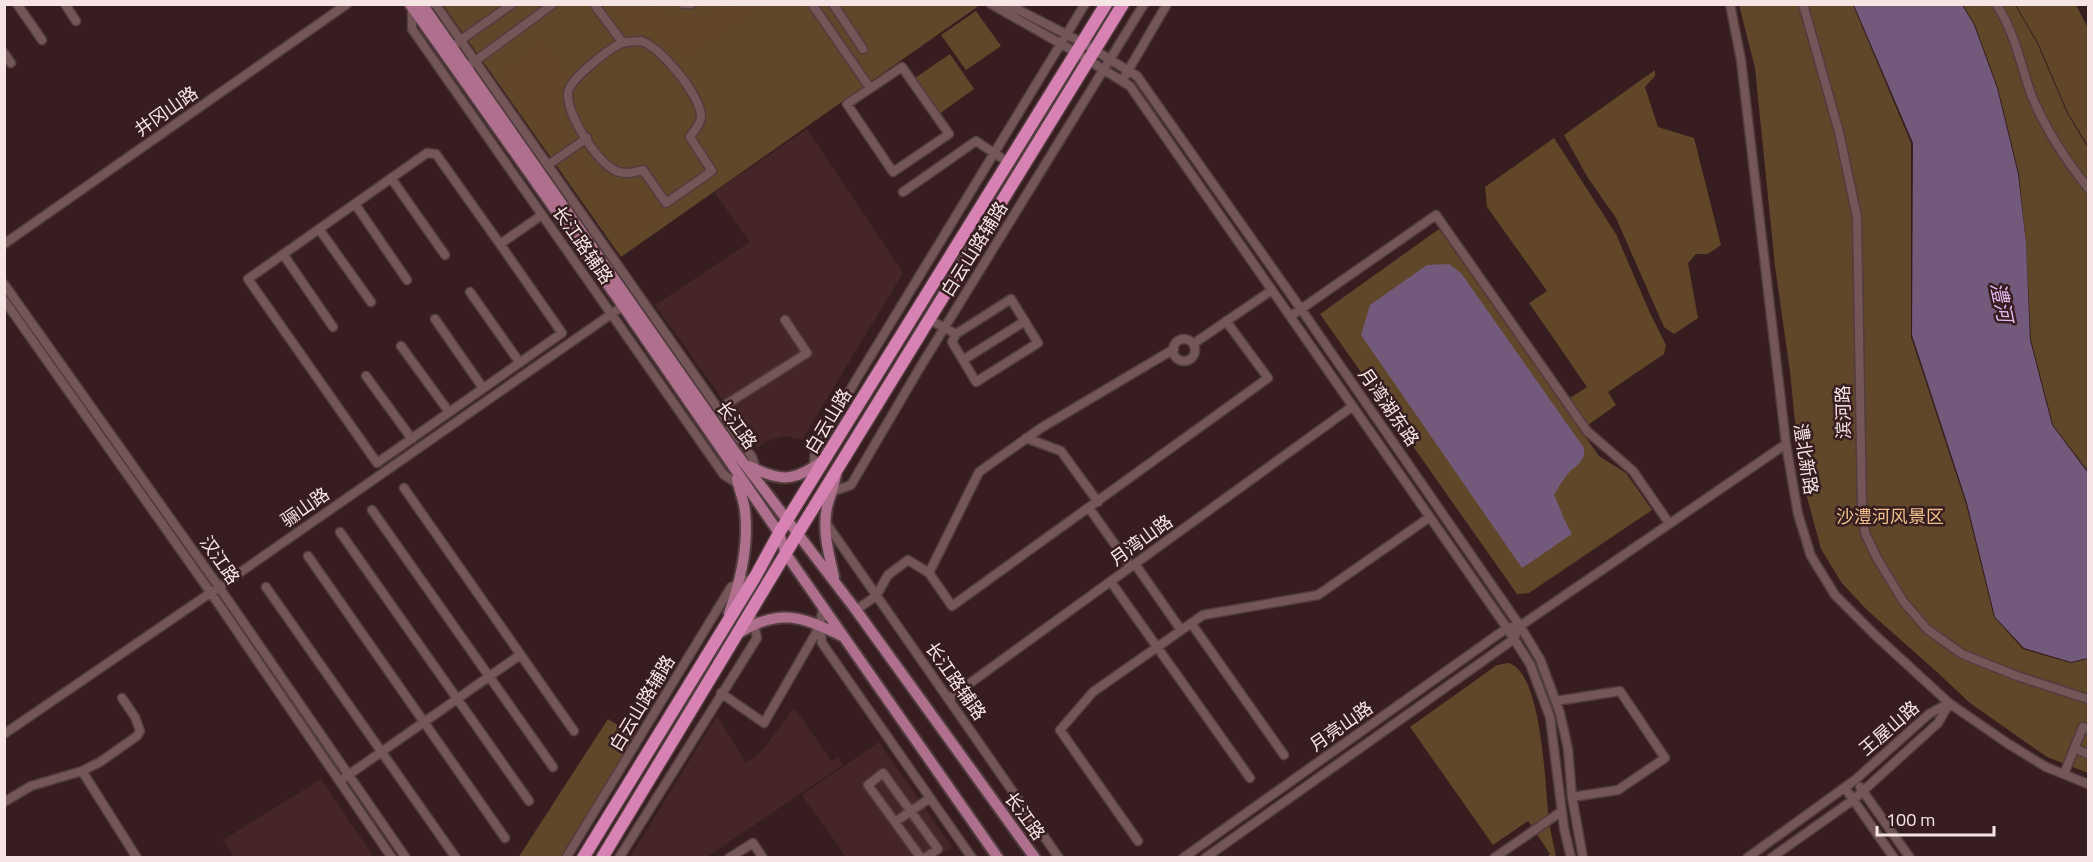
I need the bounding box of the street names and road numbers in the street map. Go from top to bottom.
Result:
street label: 井冈山路 [129,79,203,143]
street label: 白云山路辅路 [934,196,1014,302]
street label: 长江路辅路 [546,200,620,290]
street label: 月湾湖东路 [1352,362,1426,452]
street label: 白云山路 [798,383,858,459]
street label: 滨河路 [1829,385,1857,439]
street label: 长江路 [710,395,764,455]
street label: 澧北新路 [1787,421,1825,497]
street label: 骊山路 [275,480,335,534]
street label: 月湾山路 [1104,508,1178,572]
street label: 汉江路 [193,530,247,590]
street label: 长江路辅路 [919,636,993,726]
street label: 白云山路辅路 [603,650,681,756]
street label: 月亮山路 [1304,694,1378,758]
street label: 王屋山路 [1853,694,1925,762]
street label: 长江路 [998,786,1052,846]

